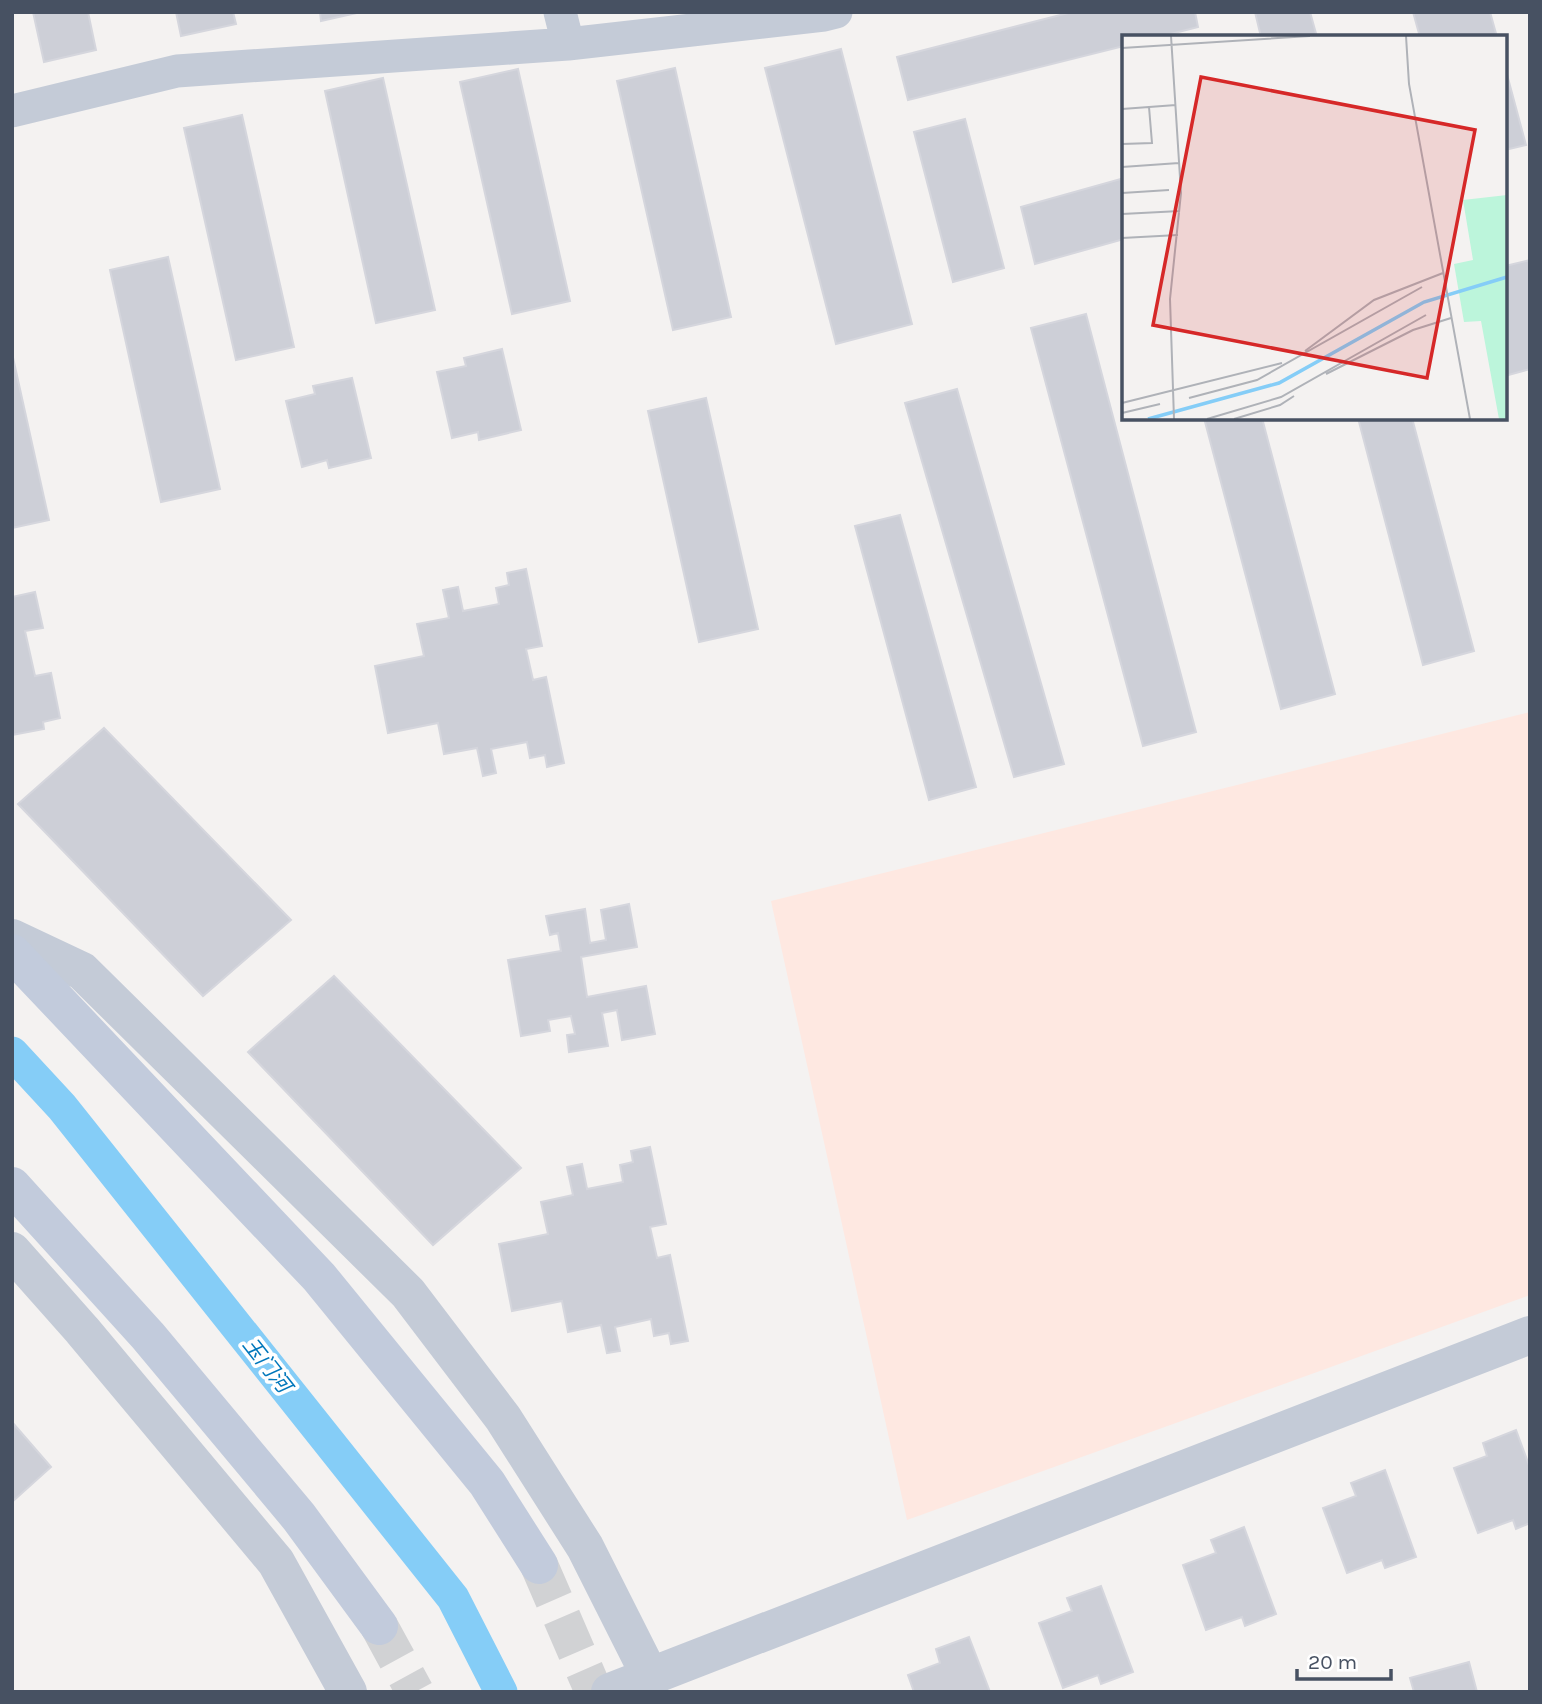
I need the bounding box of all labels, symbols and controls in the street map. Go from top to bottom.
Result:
inset map [1122,35,1507,420]
water label: 玉门河 [238,1333,298,1400]
scale bar [1297,1638,1392,1682]
text: 20 m [1308,1650,1357,1674]

